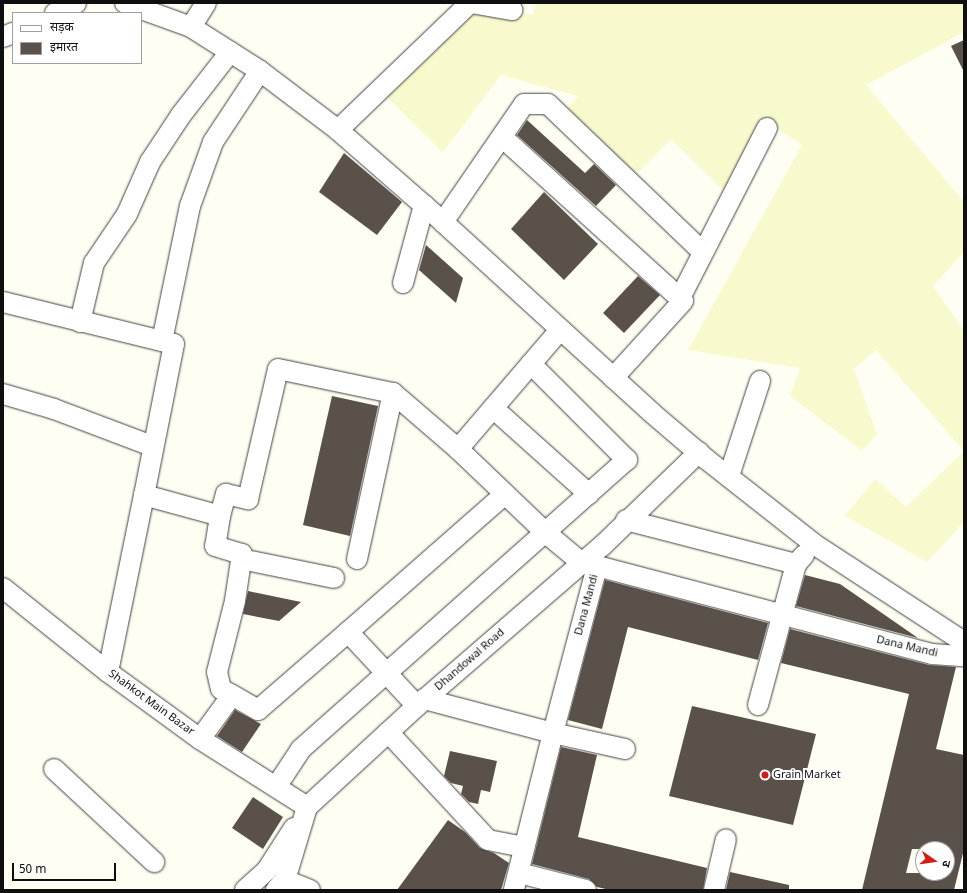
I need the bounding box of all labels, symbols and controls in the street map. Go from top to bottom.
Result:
legend [12,12,142,64]
text: सड़क [50,20,74,36]
text: इमारत [50,40,78,56]
street label: Dana Mandi [573,573,601,637]
street label: Dhandowal Road [432,626,508,694]
street label: Dana Mandi [875,634,939,660]
street label: Shahkot Main Bazar [105,667,197,739]
place label: Grain Market [773,768,841,782]
marker: Grain Market [760,770,770,780]
north arrow [915,841,955,881]
scale bar [14,855,118,881]
text: उ [938,859,953,868]
text: 50 m [19,862,47,878]

